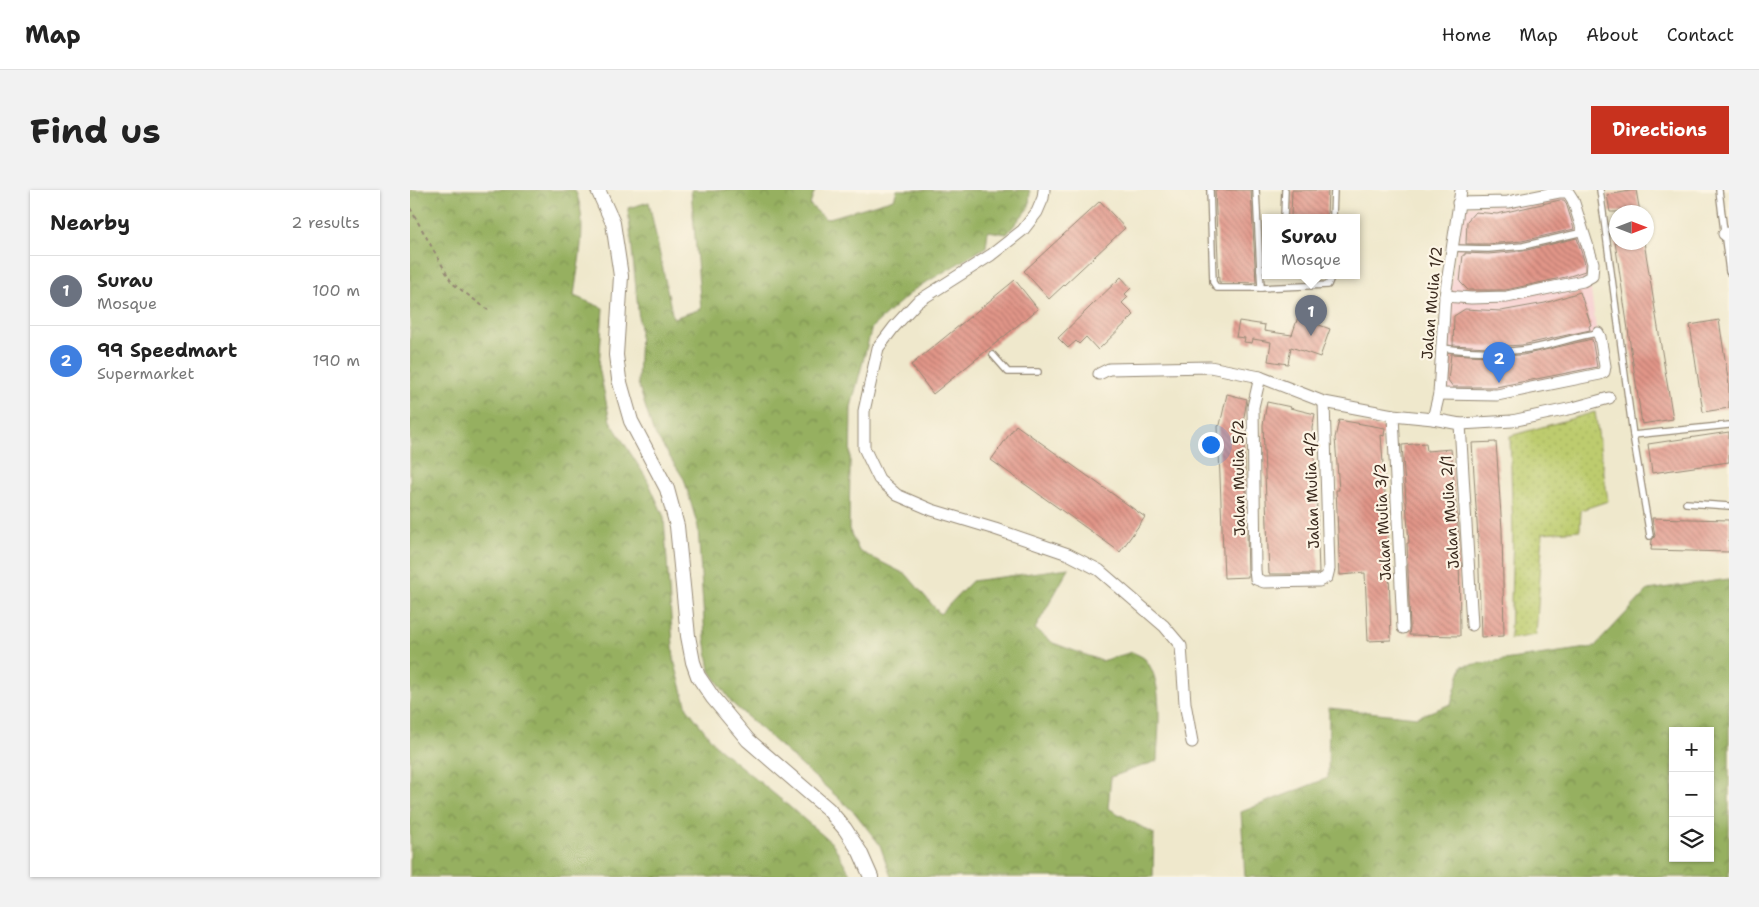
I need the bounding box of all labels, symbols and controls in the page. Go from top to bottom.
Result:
text: Map [25,19,81,51]
text: Home [1442,23,1491,47]
text: Map [1519,23,1558,47]
text: About [1586,23,1639,47]
text: Contact [1667,23,1734,47]
button: Directions [1591,106,1729,154]
text: Find us [30,107,161,154]
north arrow [1609,205,1654,250]
text: Nearby [50,209,130,237]
text: 2 results [291,212,360,233]
popup [1262,214,1360,279]
text: Surau [1281,224,1337,249]
street label: Jalan Mulia 1/2 [1417,246,1447,360]
text: Mosque [1281,249,1341,270]
text: Surau [97,268,153,293]
text: 1 [62,280,70,301]
text: 100 m [312,280,360,301]
text: Mosque [97,293,157,314]
pin: 1 [1295,295,1327,336]
text: 99 Speedmart [97,338,237,363]
pin: 2 [1483,342,1515,383]
text: 2 [60,350,72,371]
text: 190 m [313,350,360,371]
text: Supermarket [97,363,194,384]
street label: Jalan Mulia 5/2 [1228,420,1250,536]
street label: Jalan Mulia 4/2 [1300,431,1324,549]
your location [1198,432,1224,458]
street label: Jalan Mulia 2/1 [1436,455,1464,569]
street label: Jalan Mulia 3/2 [1370,463,1396,581]
map controls [1669,727,1714,862]
button: + [1669,727,1714,772]
button: − [1669,772,1714,817]
button: layers [1669,817,1714,862]

